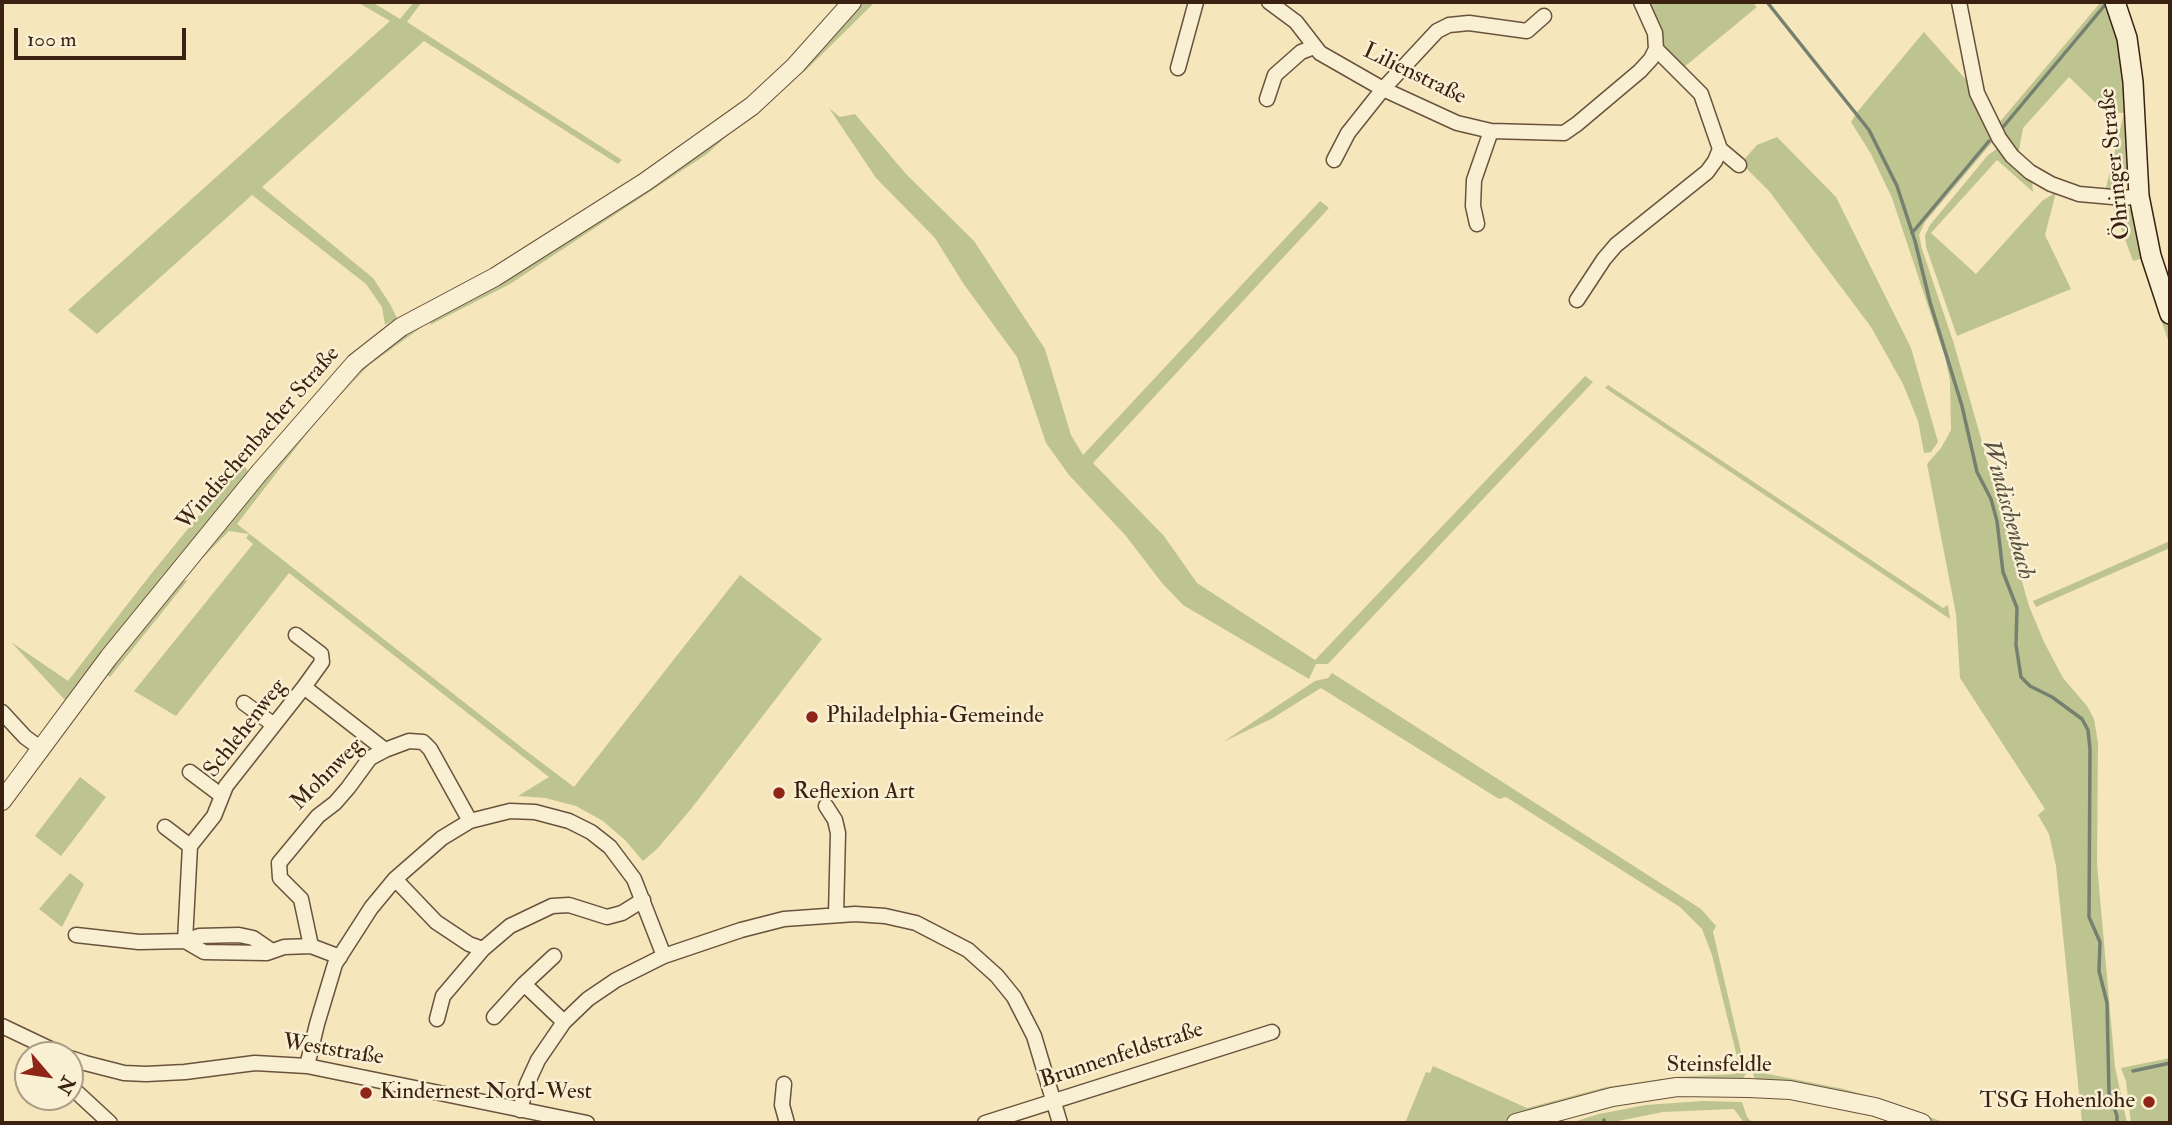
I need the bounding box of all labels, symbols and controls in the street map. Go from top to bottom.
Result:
scale bar [18,14,189,58]
text: 100 m [27,26,77,53]
street label: Lilienstraße [1358,38,1470,112]
street label: Öhringer Straße [2094,87,2138,241]
street label: Windischenbacher Straße [172,341,346,537]
water label: Windischenbach [1975,437,2039,583]
street label: Schlehenweg [199,674,293,784]
place label: Philadelphia-Gemeinde [826,703,1044,731]
marker: Philadelphia-Gemeinde [804,709,820,725]
street label: Mohnweg [286,733,370,817]
place label: Reflexion Art [793,779,915,807]
marker: Reflexion Art [771,785,787,801]
street label: Brunnenfeldstraße [1037,1017,1207,1095]
street label: Weststraße [281,1029,385,1073]
north arrow [14,1041,84,1111]
street label: Steinsfeldle [1666,1052,1772,1080]
text: N [51,1072,80,1098]
place label: Kindernest Nord-West [380,1079,592,1107]
marker: Kindernest Nord-West [358,1085,374,1101]
place label: TSG Hohenlohe [1980,1088,2135,1116]
marker: TSG Hohenlohe [2141,1094,2157,1110]

